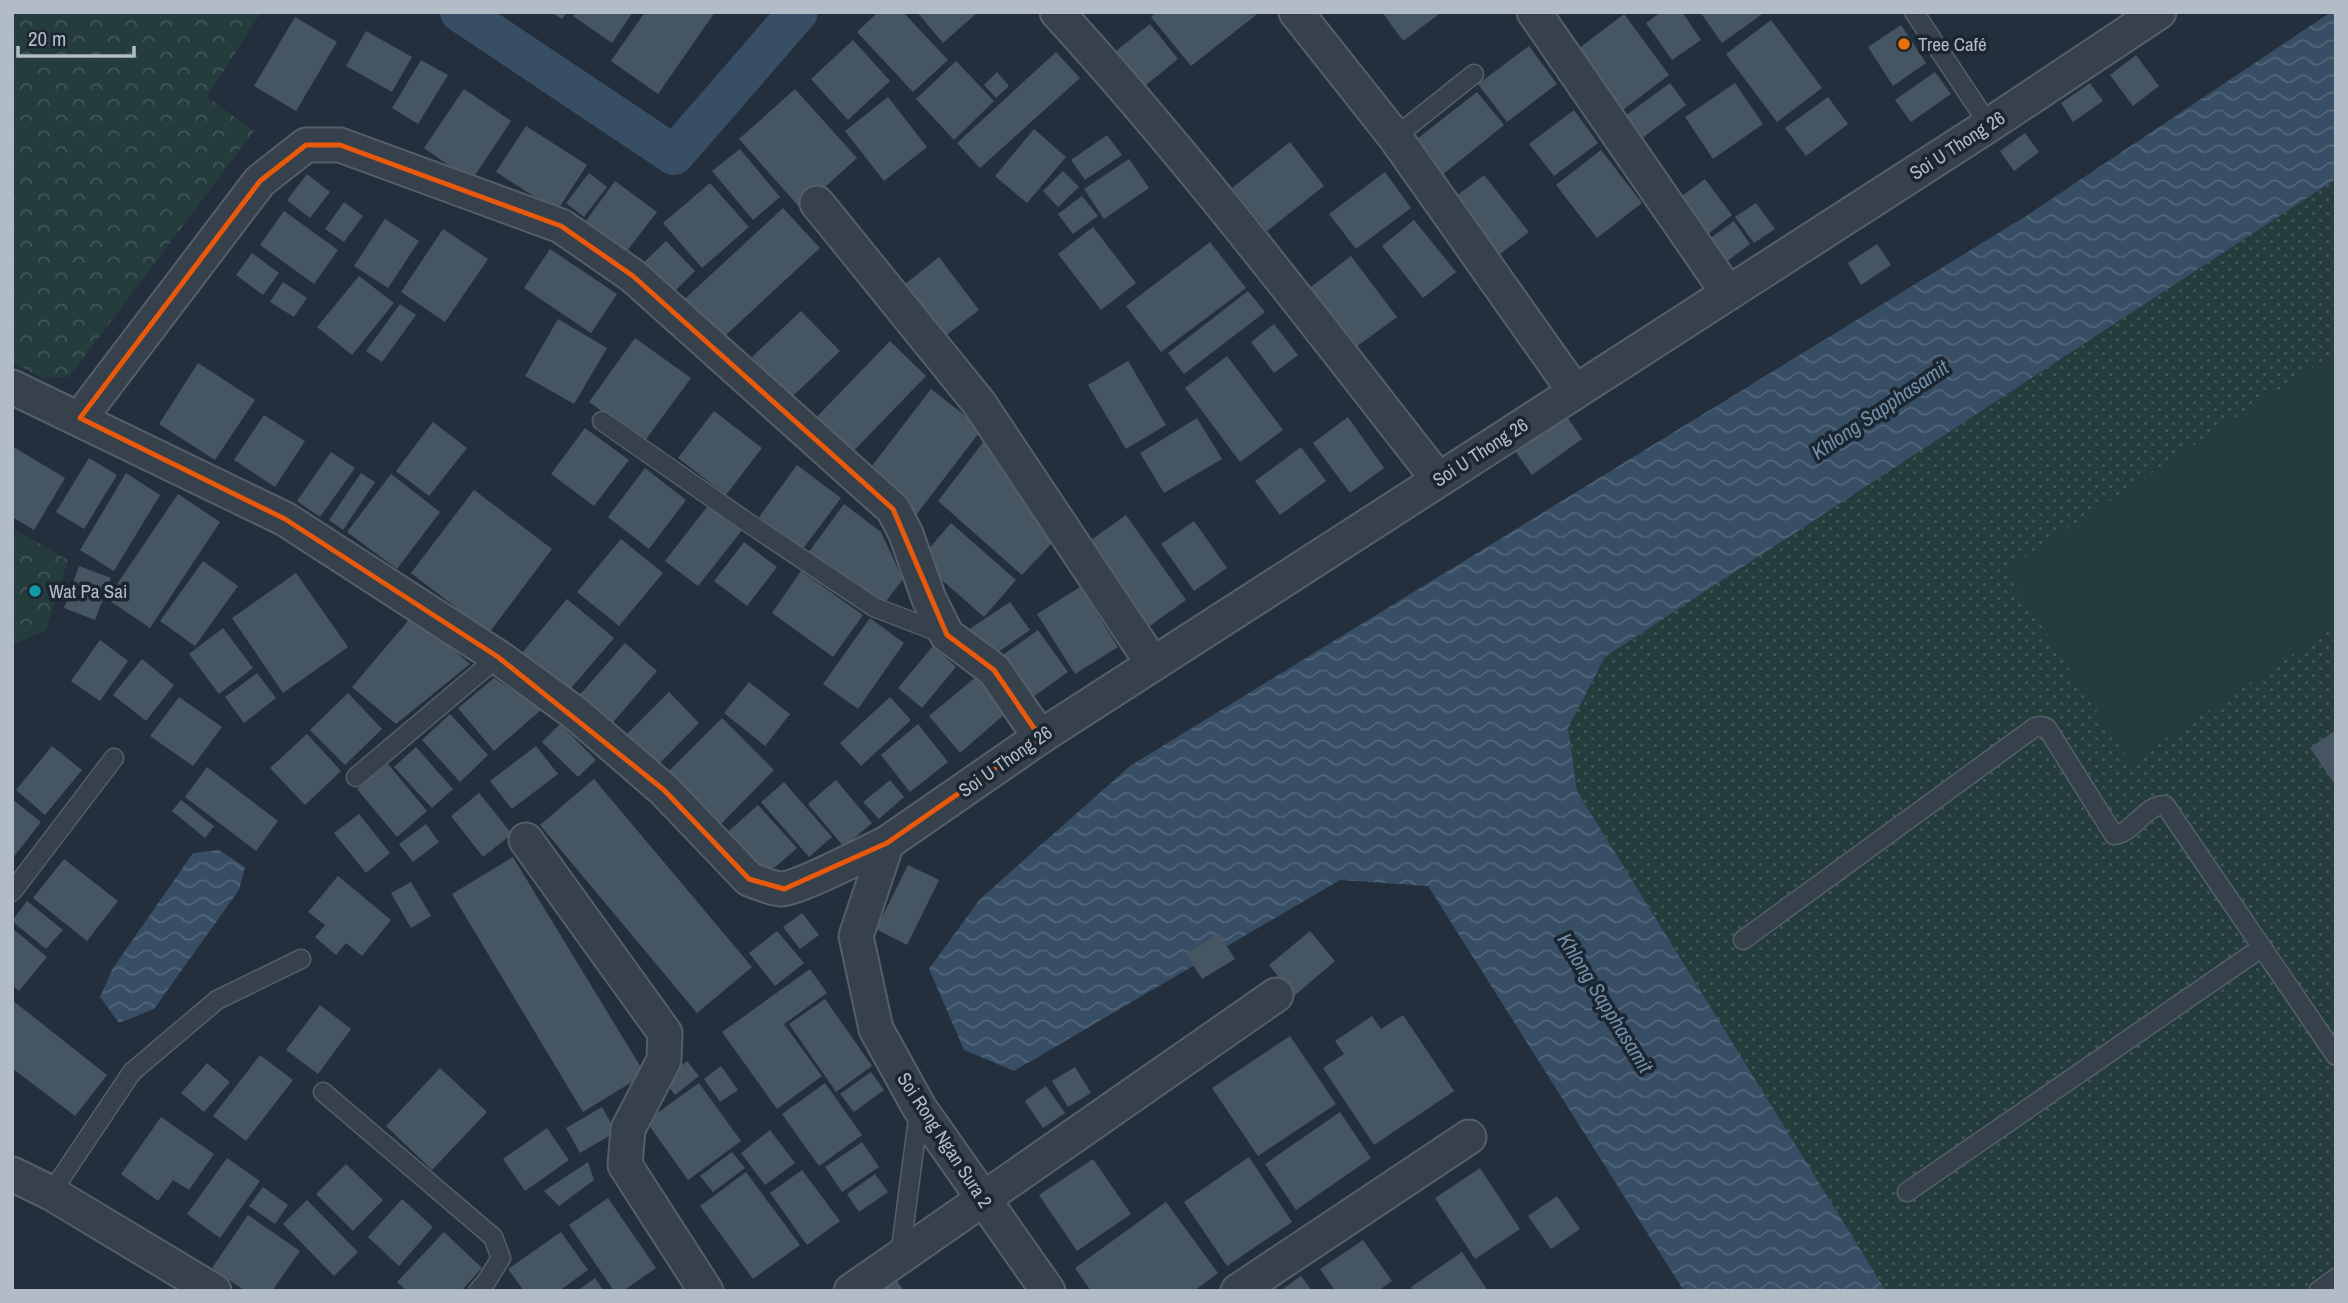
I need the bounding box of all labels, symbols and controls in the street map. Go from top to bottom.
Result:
scale bar [18,14,133,58]
text: 20 m [28,24,66,53]
place label: Tree Café [1918,31,1987,57]
marker: Tree Café [1896,36,1912,52]
street label: Soi U Thong 26 [1904,104,2010,186]
water label: Khlong Sapphasamit [1805,352,1955,466]
street label: Soi U Thong 26 [1427,411,1533,493]
place label: Wat Pa Sai [49,578,127,604]
marker: Wat Pa Sai [27,583,43,599]
street label: Soi U Thong 26 [953,719,1057,803]
water label: Khlong Sapphasamit [1551,927,1661,1079]
street label: Soi Rong Ngan Sura 2 [891,1067,999,1213]

